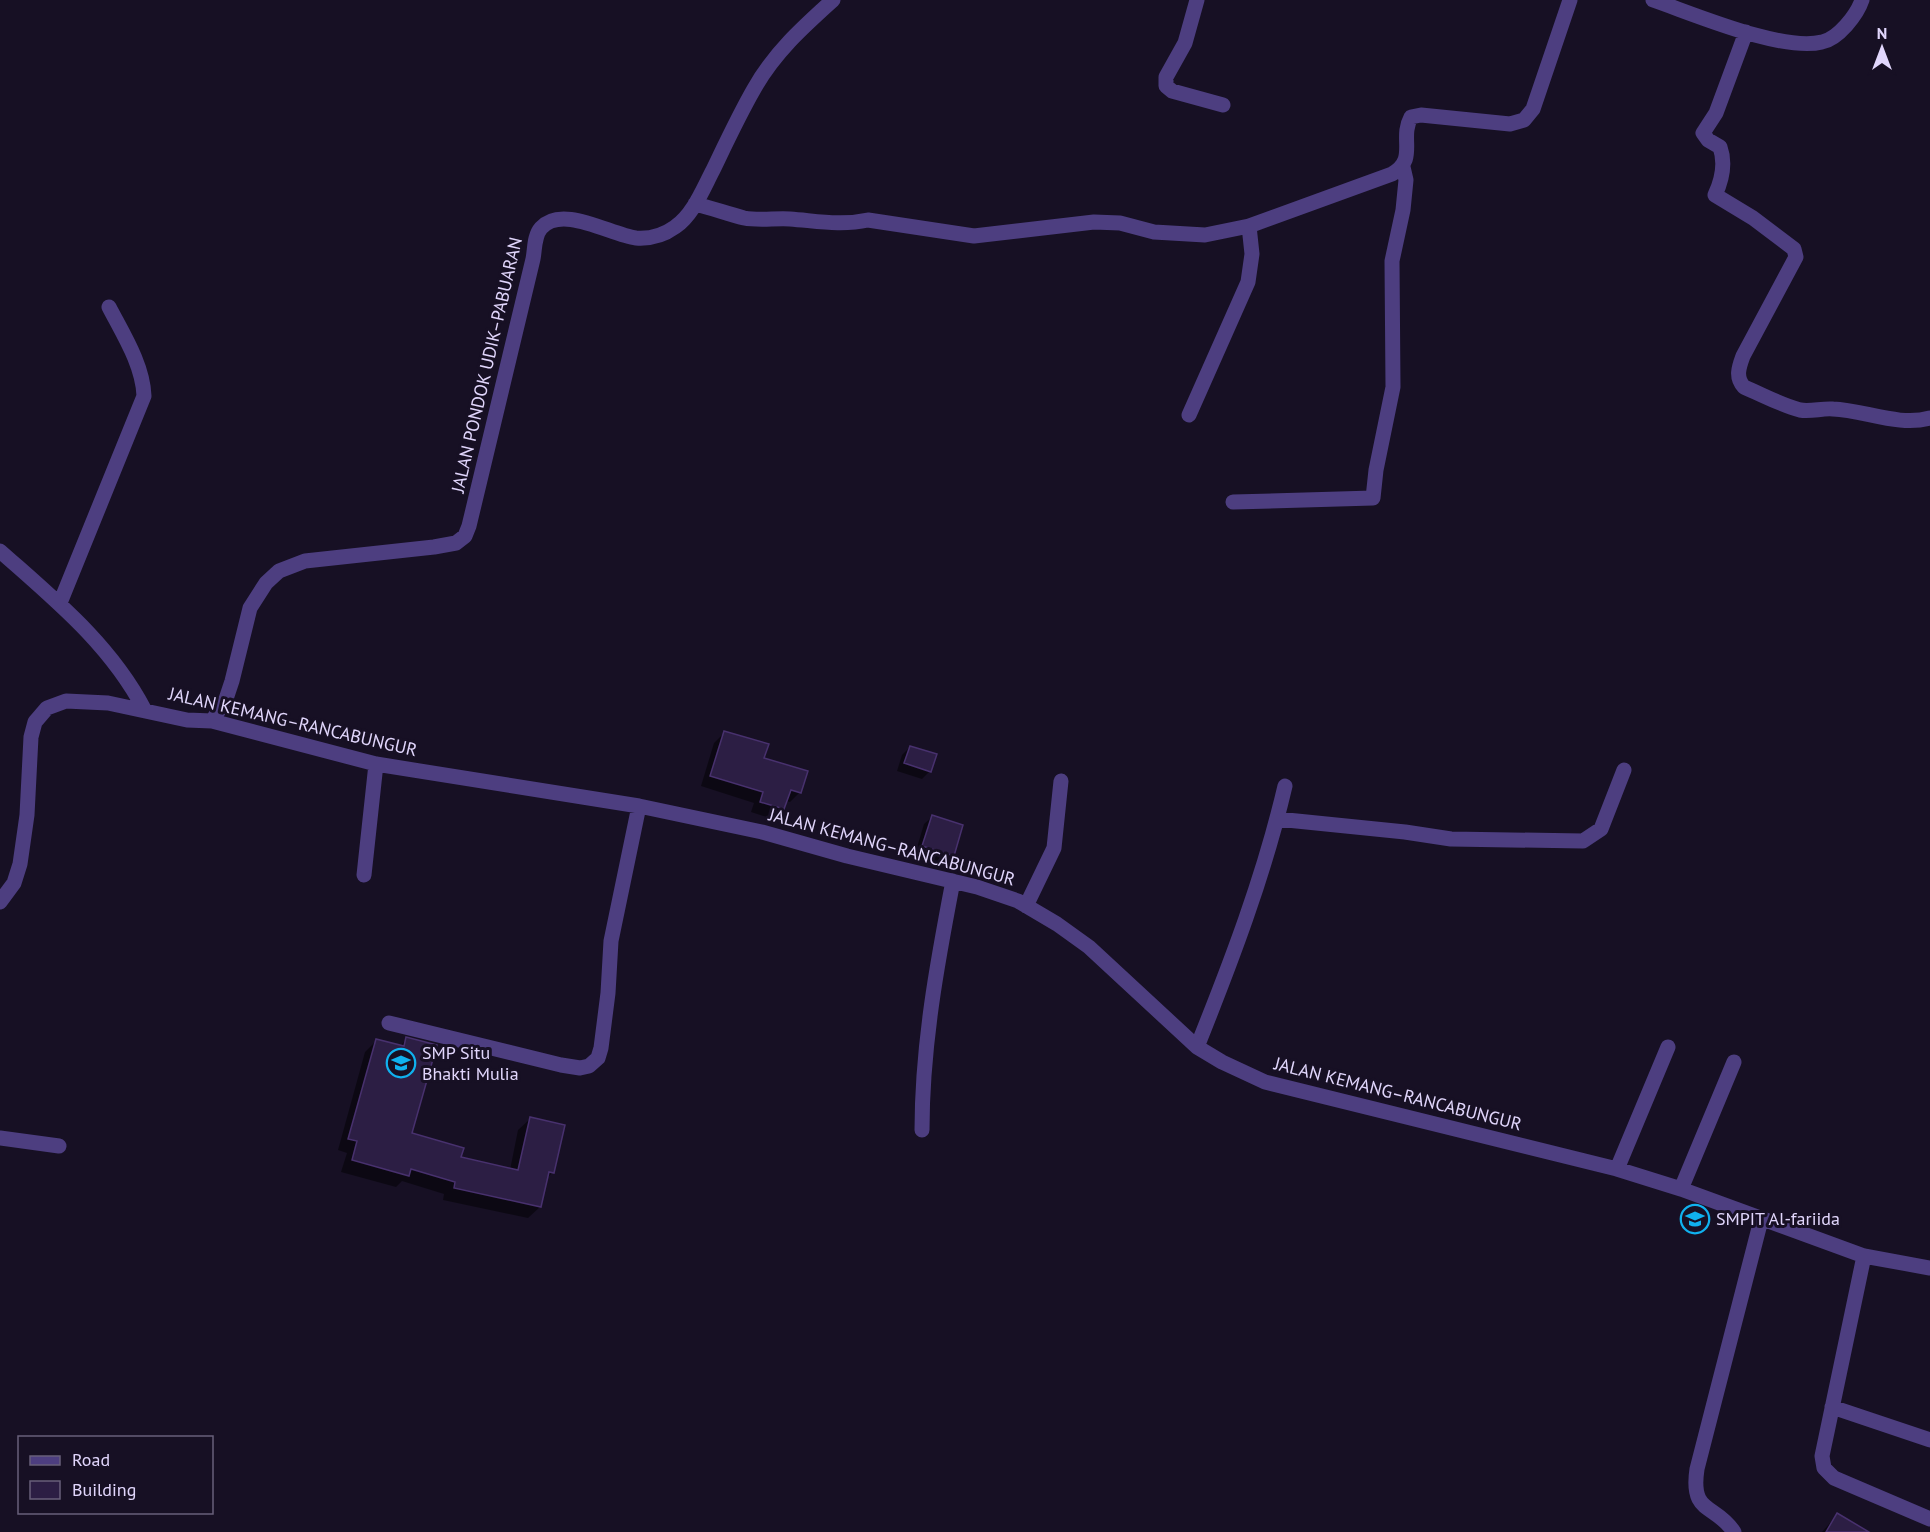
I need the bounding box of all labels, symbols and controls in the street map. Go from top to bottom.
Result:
north arrow [1852,18,1912,78]
text: N [1877,23,1887,43]
street label: JALAN PONDOK UDIK–PABUARAN [446,235,527,496]
street label: JALAN KEMANG–RANCABUNGUR [166,682,420,761]
street label: JALAN KEMANG–RANCABUNGUR [765,802,1018,891]
place label: SMP Situ Bhakti Mulia [422,1041,519,1085]
school or university icon: SMP Situ Bhakti Mulia [385,1047,417,1079]
street label: JALAN KEMANG–RANCABUNGUR [1271,1051,1524,1135]
school or university icon: SMPIT Al-fariida [1679,1203,1711,1235]
place label: SMPIT Al-fariida [1716,1207,1840,1230]
legend [18,1436,213,1514]
text: Road [72,1448,110,1471]
text: Building [72,1478,136,1501]

